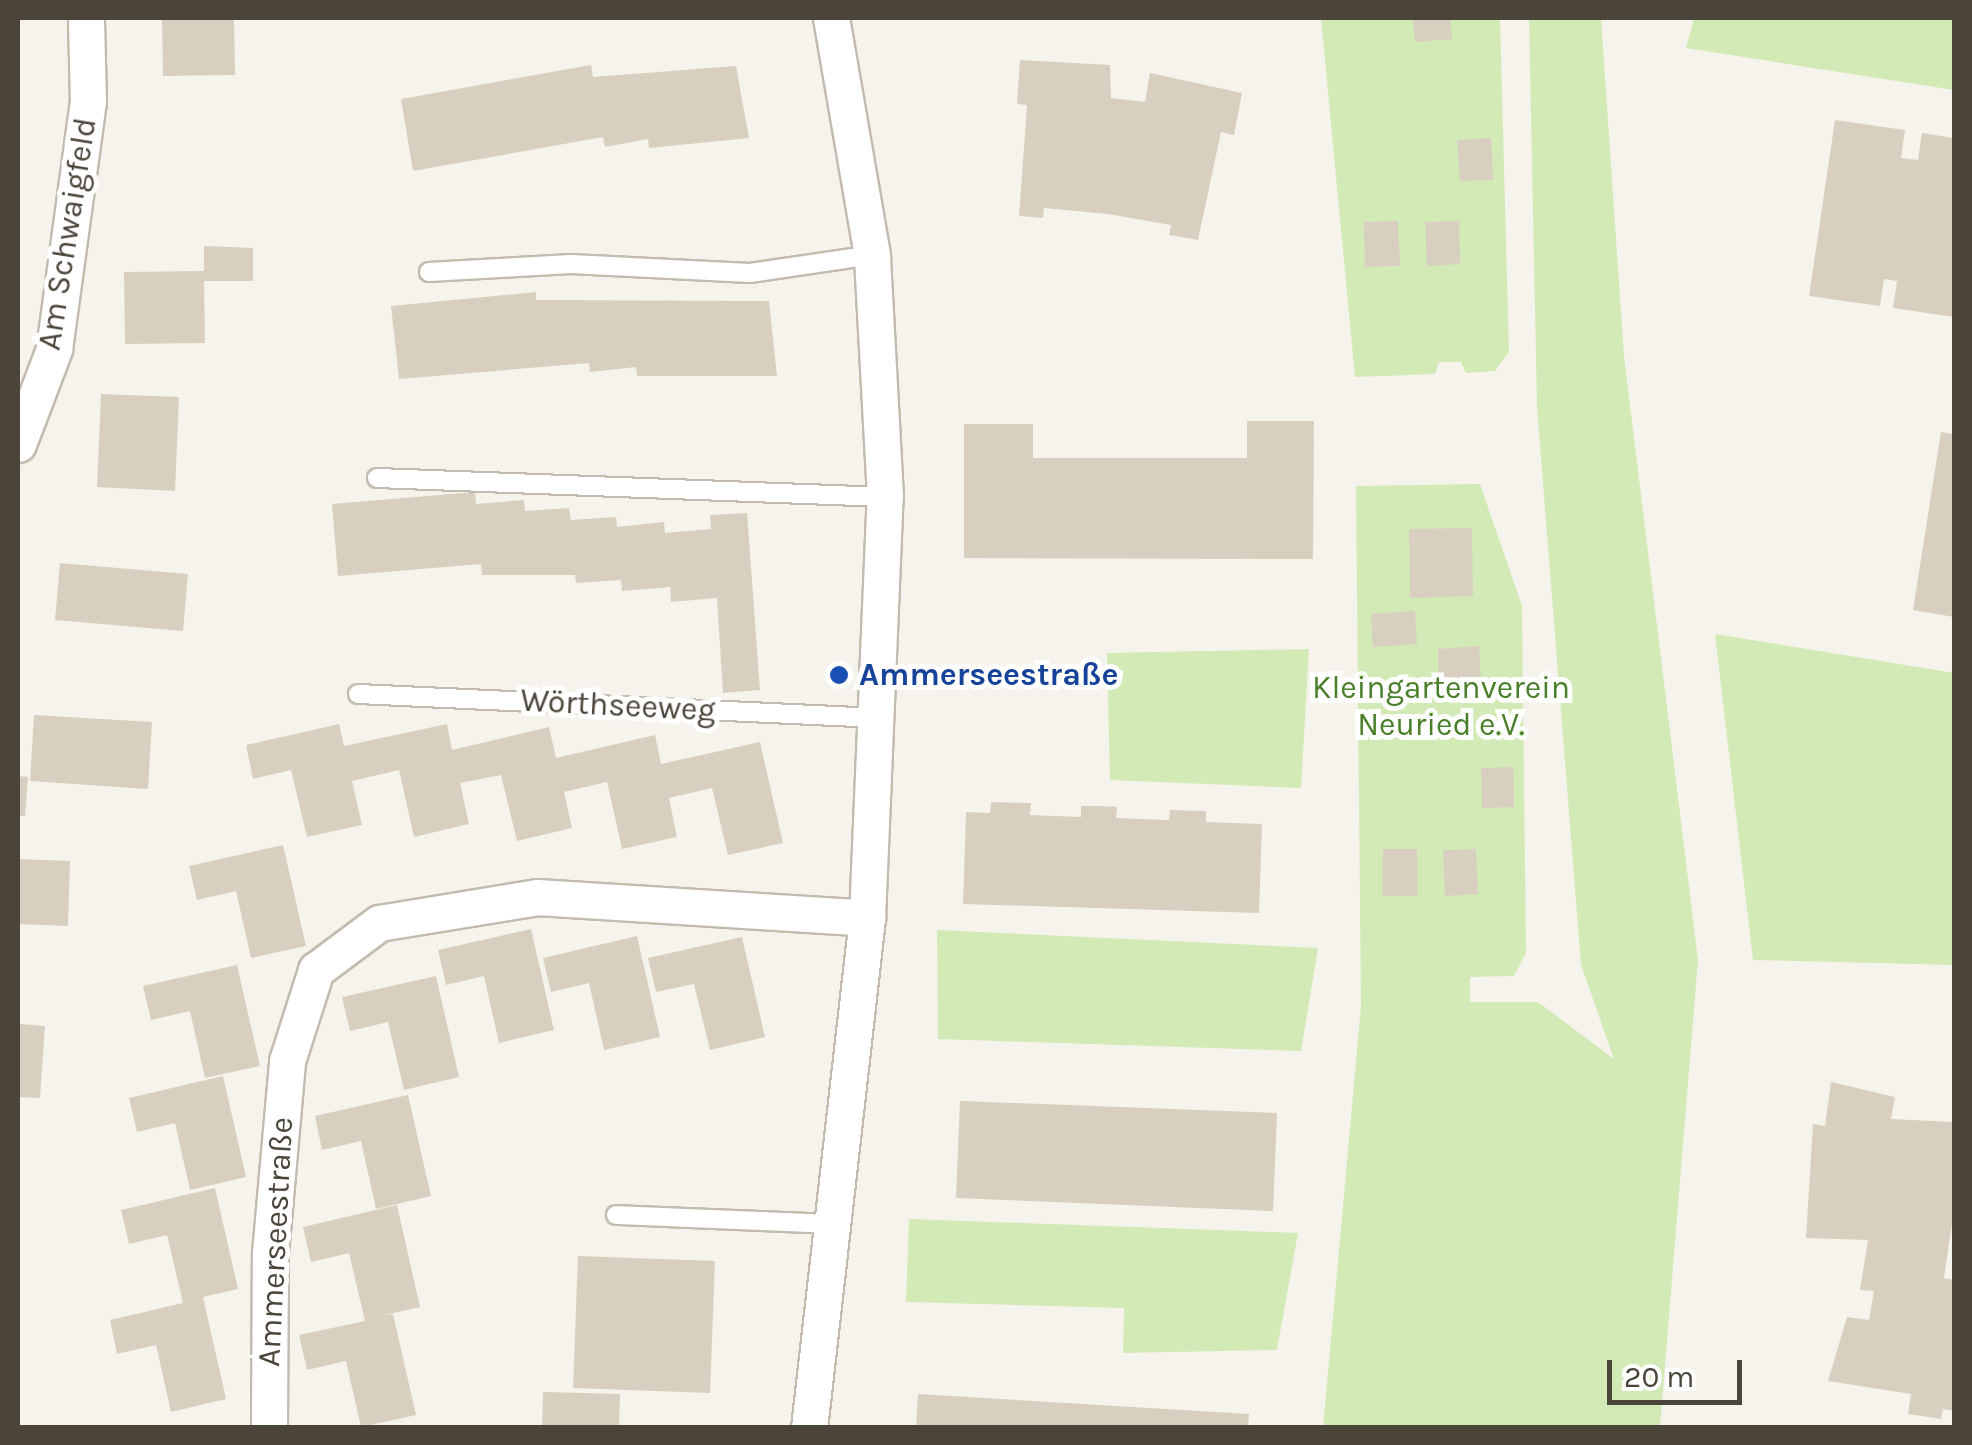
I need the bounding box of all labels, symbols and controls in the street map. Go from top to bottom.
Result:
street label: Am Schwaigfeld [31,115,105,353]
place label: Ammerseestraße [859,656,1119,694]
marker: Ammerseestraße [828,664,850,686]
park label: Kleingartenverein Neuried e.V. [1312,670,1570,745]
street label: Wörthseeweg [519,682,717,730]
street label: Ammerseestraße [250,1116,302,1368]
scale bar [1612,1340,1747,1402]
text: 20 m [1624,1359,1694,1395]

